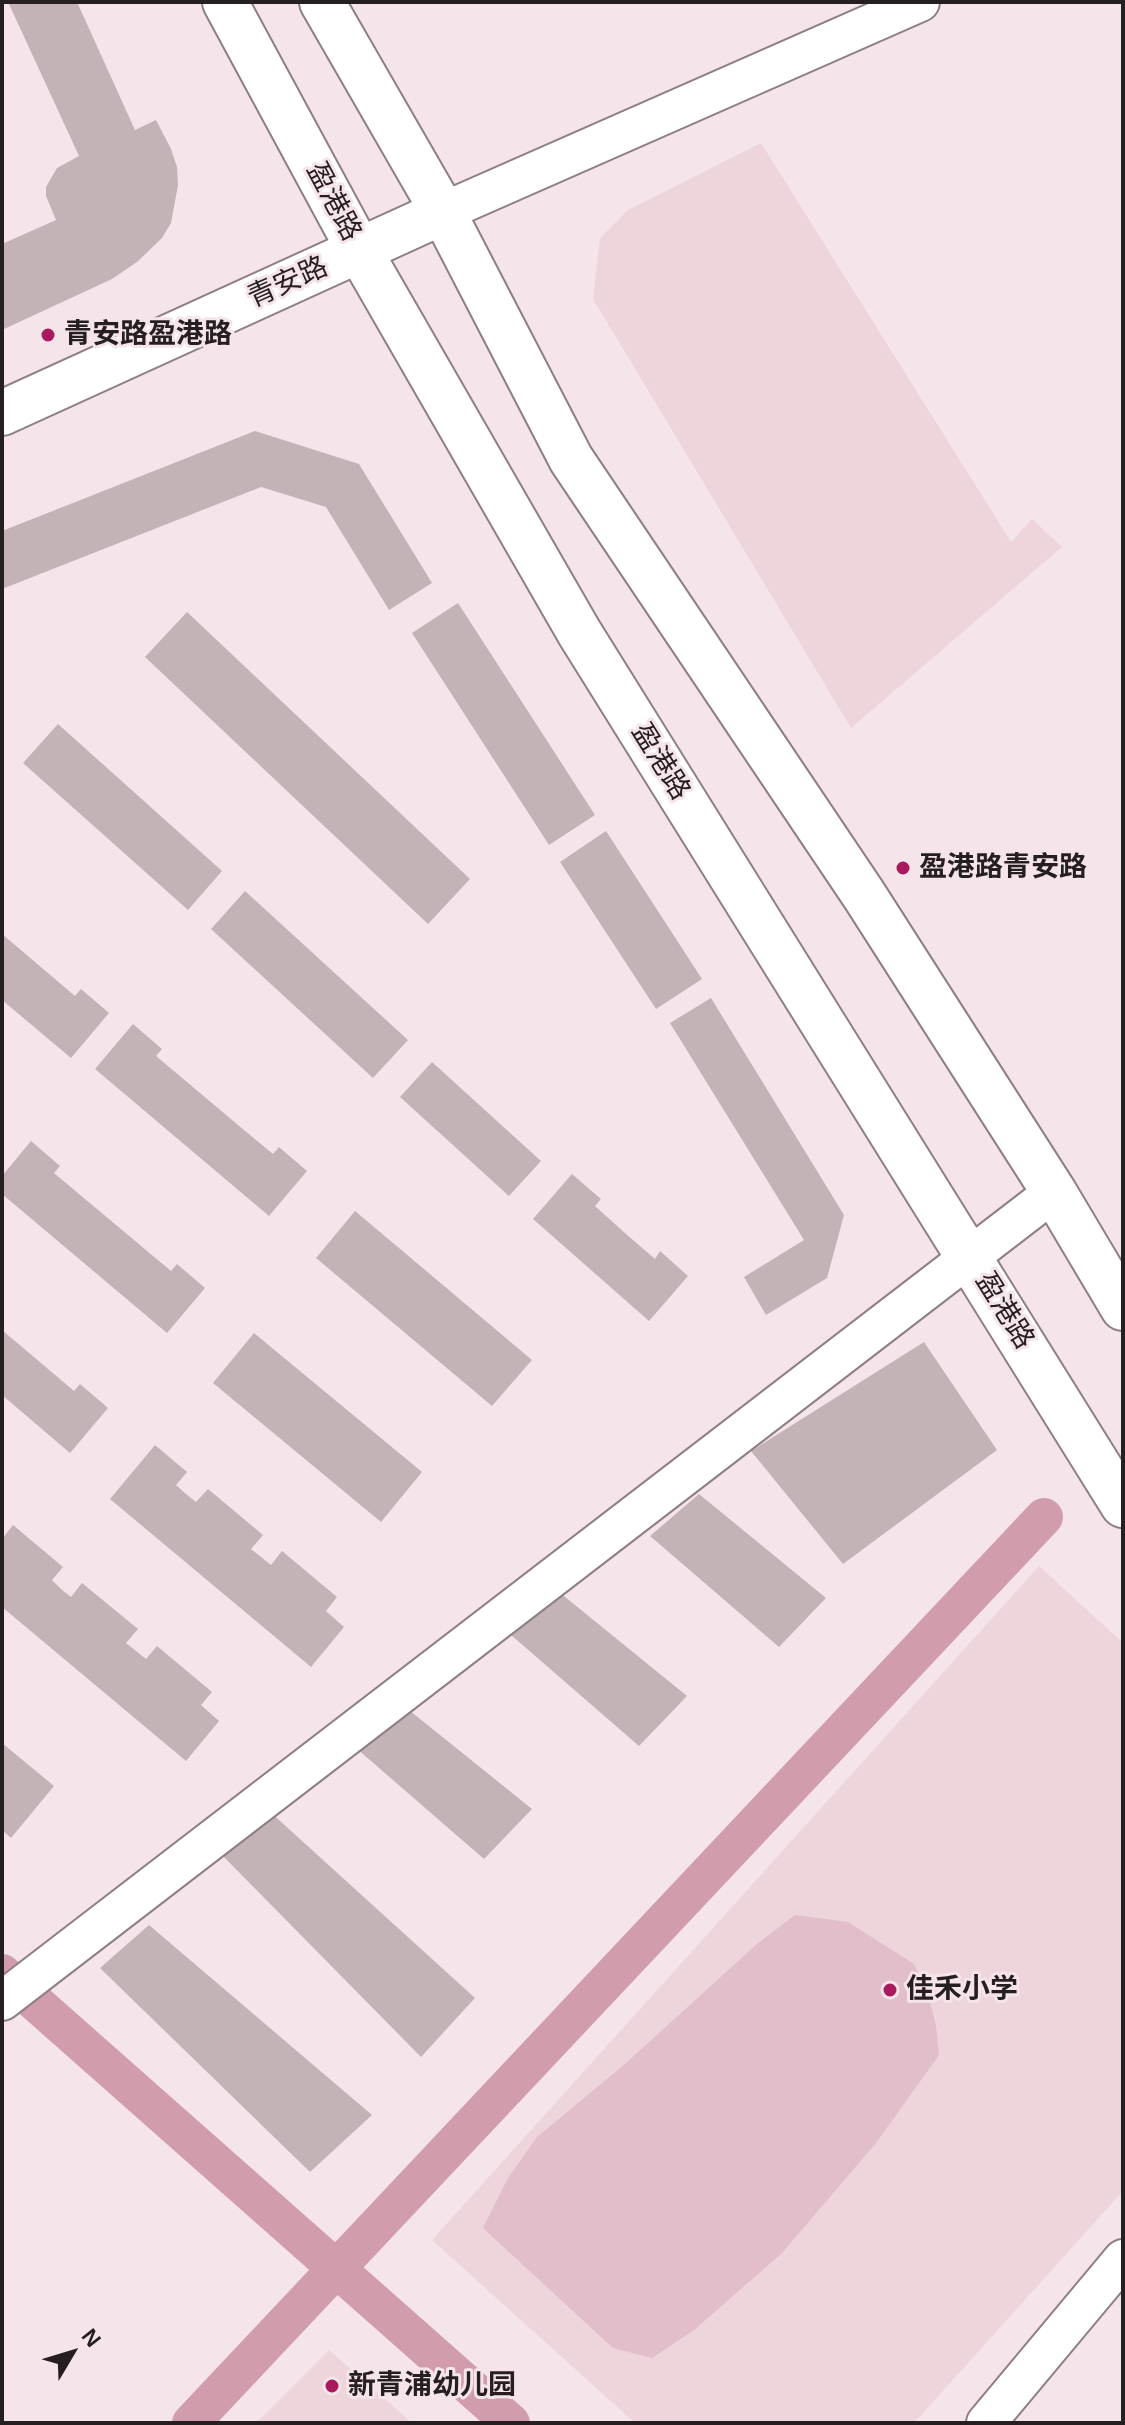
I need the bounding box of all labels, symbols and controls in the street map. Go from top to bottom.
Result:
street label: 盈港路 [298,157,368,247]
street label: 青安路 [243,251,333,315]
place label: 青安路盈港路 [64,318,232,352]
marker: 青安路盈港路 [39,326,57,344]
street label: 盈港路 [623,717,697,807]
place label: 盈港路青安路 [919,851,1087,885]
marker: 盈港路青安路 [894,859,912,877]
street label: 盈港路 [967,1266,1041,1356]
place label: 佳禾小学 [906,1973,1018,2007]
marker: 佳禾小学 [881,1981,899,1999]
north arrow [32,2313,112,2393]
text: N [77,2324,106,2352]
place label: 新青浦幼儿园 [348,2369,516,2403]
marker: 新青浦幼儿园 [323,2377,341,2395]

